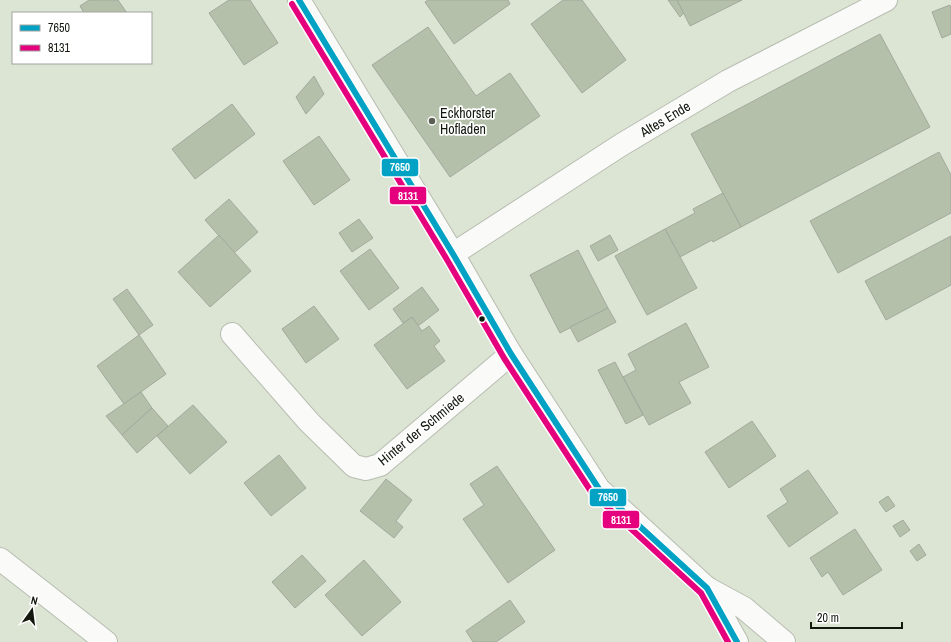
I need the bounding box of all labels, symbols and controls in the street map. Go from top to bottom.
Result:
legend [12,12,152,64]
text: 7650 [48,20,70,36]
text: 8131 [48,40,70,56]
street label: Altes Ende [636,97,693,142]
place label: Eckhorster Hofladen [440,104,495,138]
marker: Eckhorster Hofladen [427,116,437,126]
line badge: 7650 [381,158,419,177]
text: 7650 [390,160,410,174]
line badge: 8131 [389,186,427,205]
text: 8131 [398,189,418,203]
unlabelled marker [477,314,487,324]
street label: Hinter der Schmiede [374,389,468,469]
line badge: 7650 [589,488,627,507]
text: 7650 [598,490,618,504]
line badge: 8131 [602,510,640,529]
text: 8131 [611,513,631,527]
north arrow [12,590,52,630]
text: N [30,593,39,608]
scale bar [811,604,902,630]
text: 20 m [817,610,839,626]

